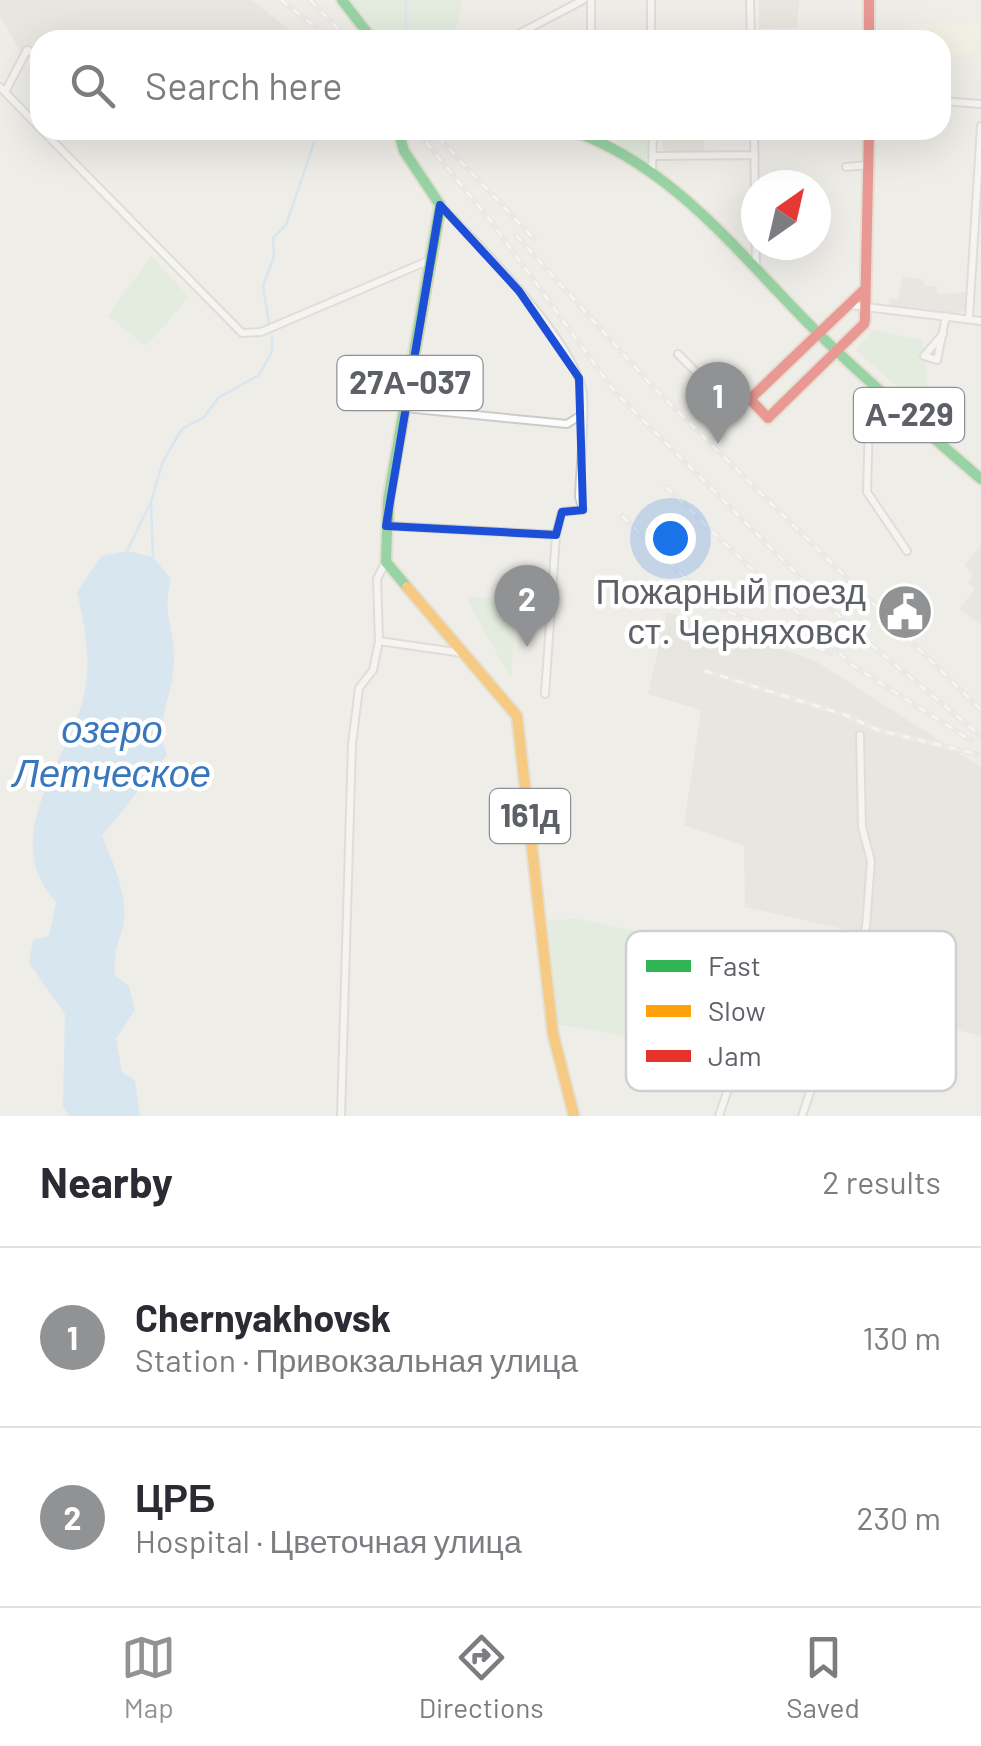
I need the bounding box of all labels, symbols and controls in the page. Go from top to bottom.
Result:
search box [30,30,951,140]
icon: search [65,58,120,113]
text: Search here [145,62,343,108]
north arrow [741,170,831,260]
road number: 27А-037 [338,356,482,410]
pin: 1 [686,362,750,444]
road number: А-229 [854,388,964,442]
your location [645,513,696,564]
pin: 2 [494,564,560,647]
place label: Пожарный поезд ст. Черняховск [596,569,867,651]
public building icon: Пожарный поезд ст. Черняховск [875,582,935,642]
water label: озеро Летческое [10,705,211,795]
road number: 161д [490,789,570,843]
legend [626,931,956,1091]
text: Fast [708,948,761,982]
text: Slow [708,993,766,1027]
text: Jam [708,1038,762,1072]
text: Nearby [40,1156,173,1206]
text: 2 results [822,1162,941,1200]
text: Chernyakhovsk [135,1294,391,1340]
text: 1 [67,1318,78,1356]
text: 130 m [862,1318,941,1356]
text: Station · Привокзальная улица [135,1340,578,1378]
text: ЦРБ [135,1474,215,1520]
text: 2 [64,1498,81,1536]
text: 230 m [857,1498,941,1536]
text: Hospital · Цветочная улица [135,1521,522,1559]
tab: Map [121,1630,176,1724]
tab: Directions [419,1630,544,1724]
tab: Saved [786,1630,860,1724]

